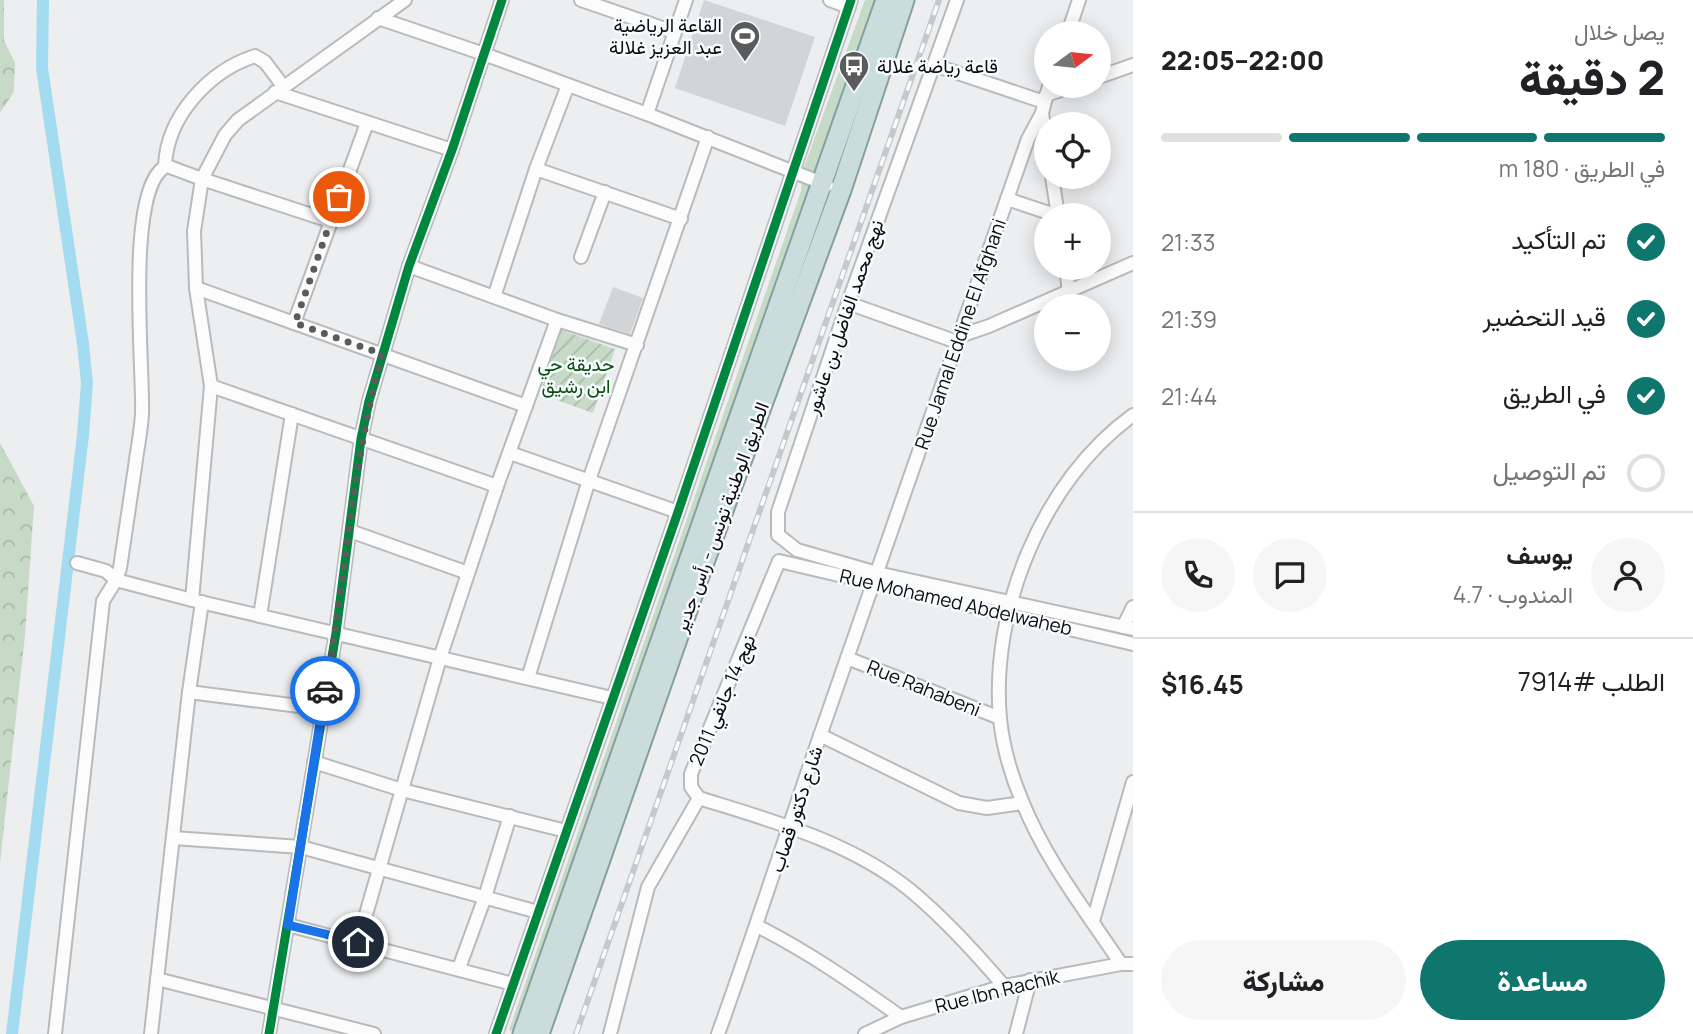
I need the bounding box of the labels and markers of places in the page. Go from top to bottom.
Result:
place label: القاعة الرياضية عبد العزيز غلالة [609,12,722,60]
sports icon: القاعة الرياضية عبد العزيز غلالة [728,19,762,63]
bus stop icon: قاعة رياضة غلالة [837,49,871,93]
place label: قاعة رياضة غلالة [877,53,998,79]
pin [309,167,369,227]
pin [328,912,388,972]

